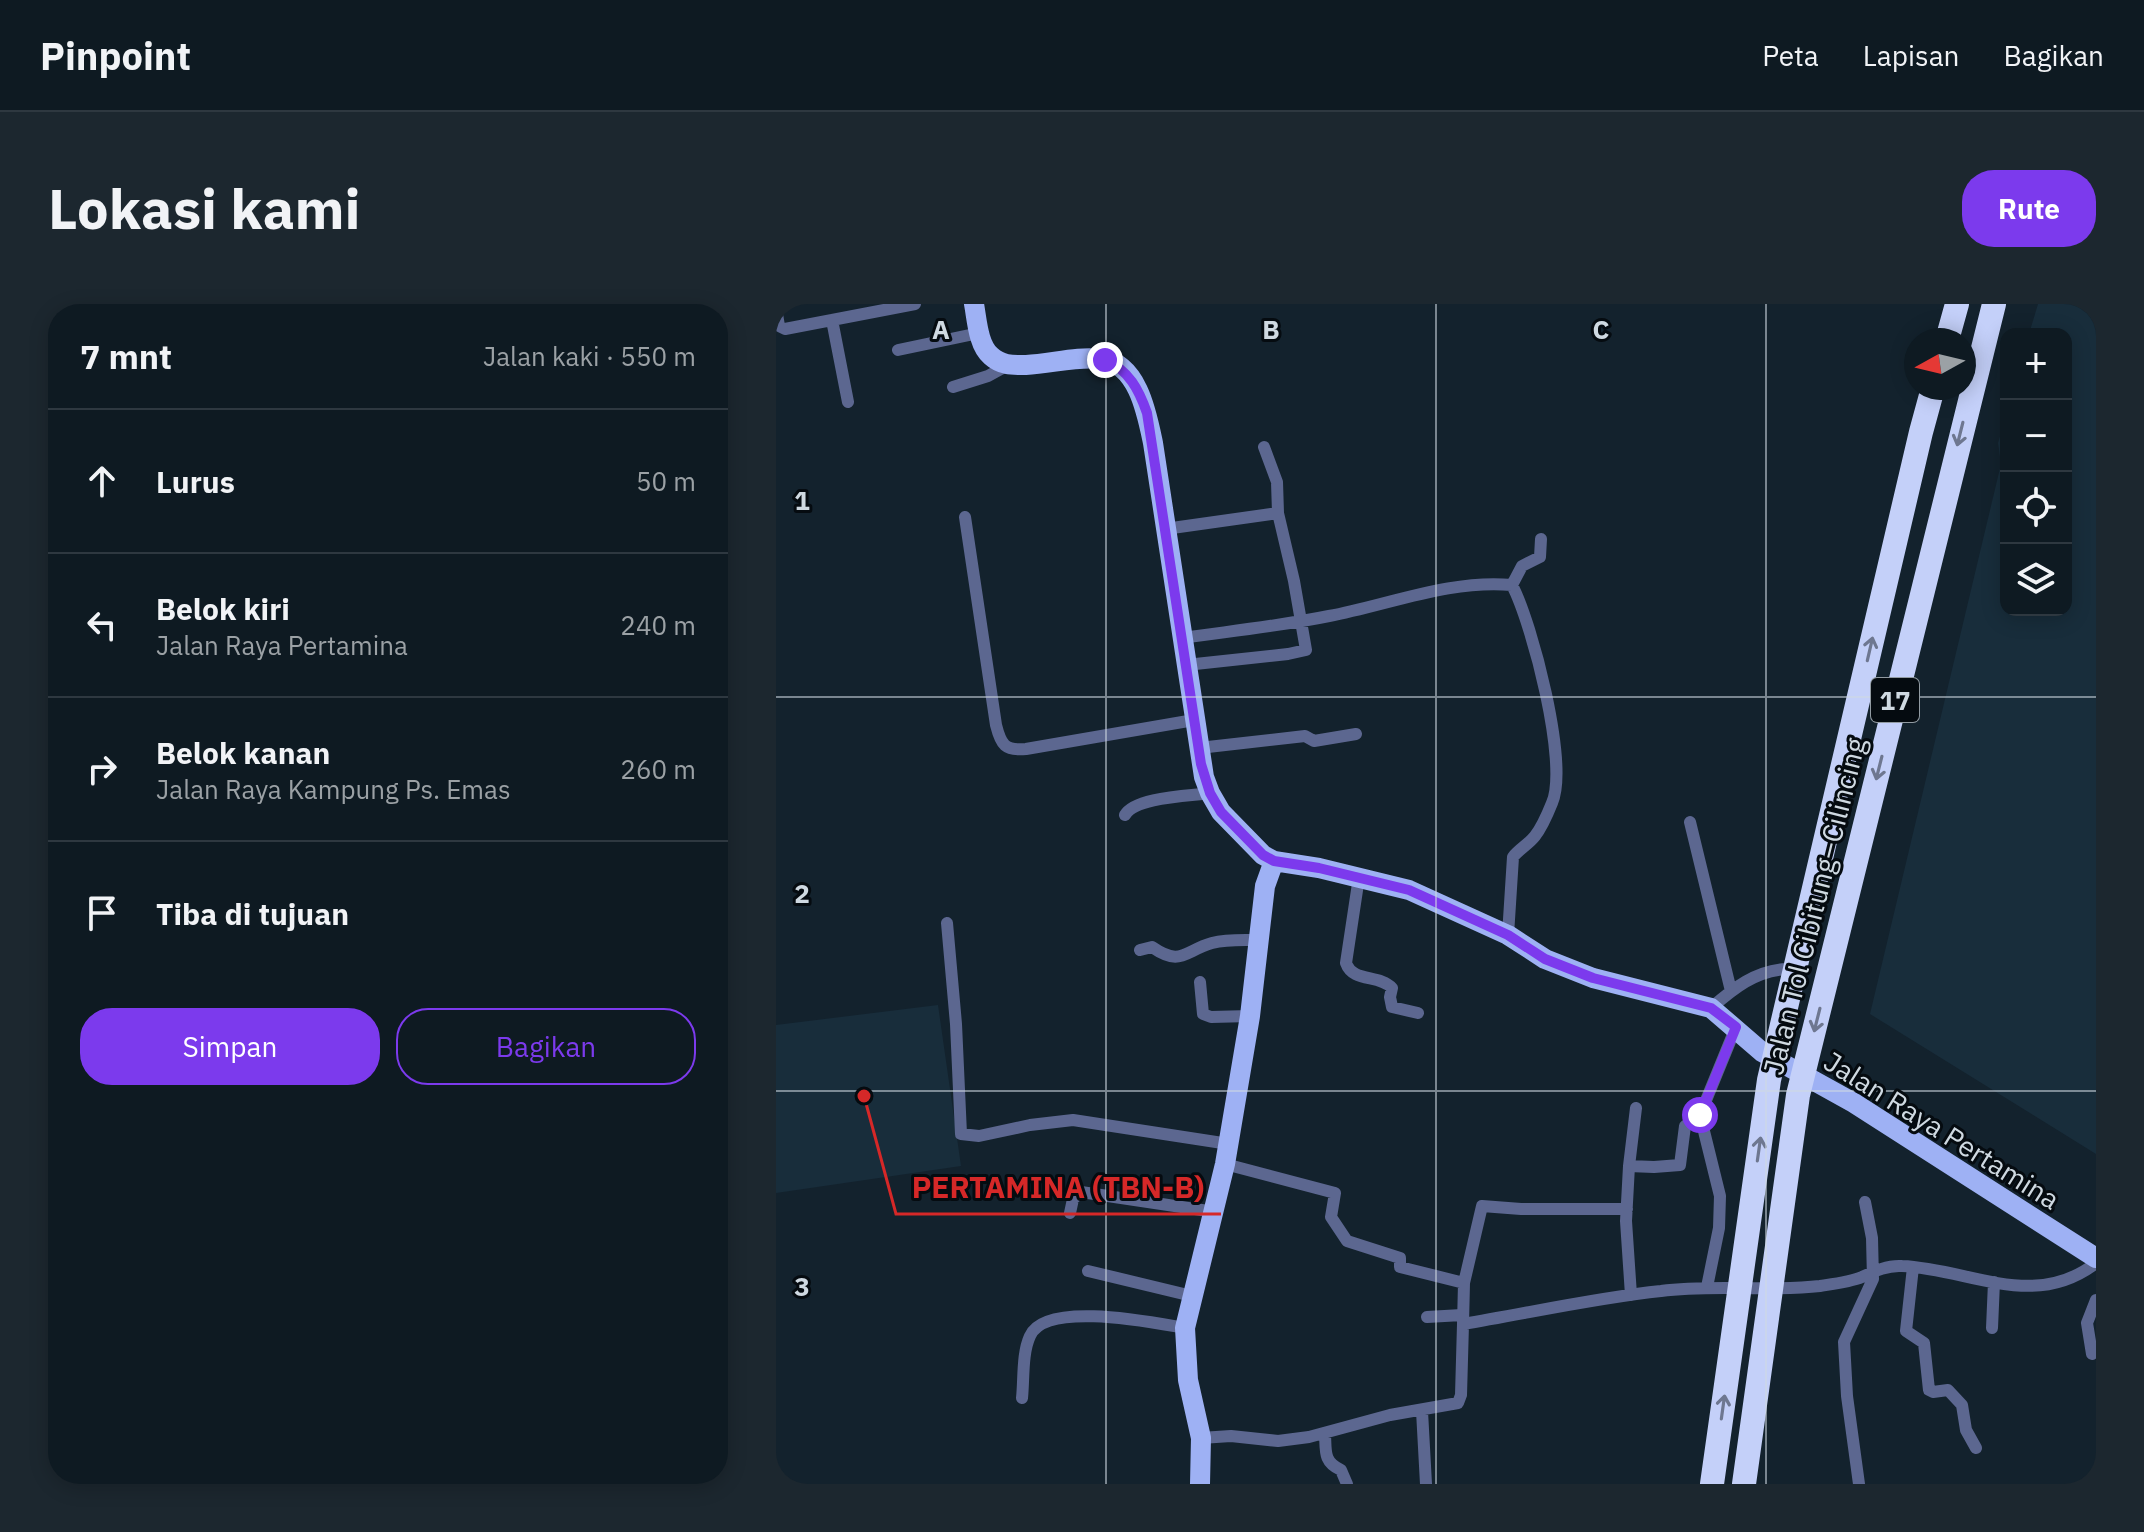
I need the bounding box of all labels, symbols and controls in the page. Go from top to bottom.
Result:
text: Pinpoint [40,31,191,80]
text: Peta [1762,37,1819,74]
text: Lapisan [1863,37,1960,74]
text: Bagikan [2004,37,2104,74]
button: Rute [1962,170,2096,247]
text: Lokasi kami [48,172,361,244]
text: A [932,312,950,346]
text: B [1262,312,1280,346]
text: C [1593,312,1610,346]
north arrow [1904,328,1976,400]
map controls [2000,328,2072,616]
button: + [2000,328,2072,400]
text: 7 mnt [80,334,172,378]
text: Jalan kaki · 550 m [483,339,696,373]
route end [1087,342,1123,378]
button: − [2000,400,2072,472]
one-way arrow [1952,420,1967,446]
icon: ahead [80,459,124,503]
text: Lurus [156,462,235,501]
text: 50 m [636,464,696,498]
button: locate [2000,472,2072,544]
text: 1 [794,483,810,517]
button: layers [2000,544,2072,616]
text: Belok kiri [156,589,290,628]
icon: left [80,603,124,647]
text: 240 m [620,608,696,642]
text: Jalan Raya Pertamina [156,628,408,662]
one-way arrow [1863,637,1878,663]
road number: 17 [1871,678,1919,722]
text: Belok kanan [156,733,330,772]
street label: Jalan Tol Cibitung–Cilincing [1754,733,1874,1078]
icon: right [80,747,124,791]
text: 260 m [620,752,696,786]
one-way arrow [1870,754,1885,780]
text: Jalan Raya Kampung Ps. Emas [156,772,511,806]
text: 2 [794,876,810,910]
icon: arrive [80,891,124,935]
text: Tiba di tujuan [156,894,349,933]
one-way arrow [1808,1007,1823,1033]
button: Simpan [80,1008,380,1085]
button: Bagikan [396,1008,696,1085]
street label: Jalan Raya Pertamina [1817,1042,2067,1218]
route start [1682,1097,1718,1133]
one-way arrow [1752,1137,1767,1163]
callout: PERTAMINA (TBN-B) [896,1160,1221,1214]
text: PERTAMINA (TBN-B) [912,1167,1204,1206]
text: 3 [794,1269,810,1303]
one-way arrow [1716,1395,1731,1420]

